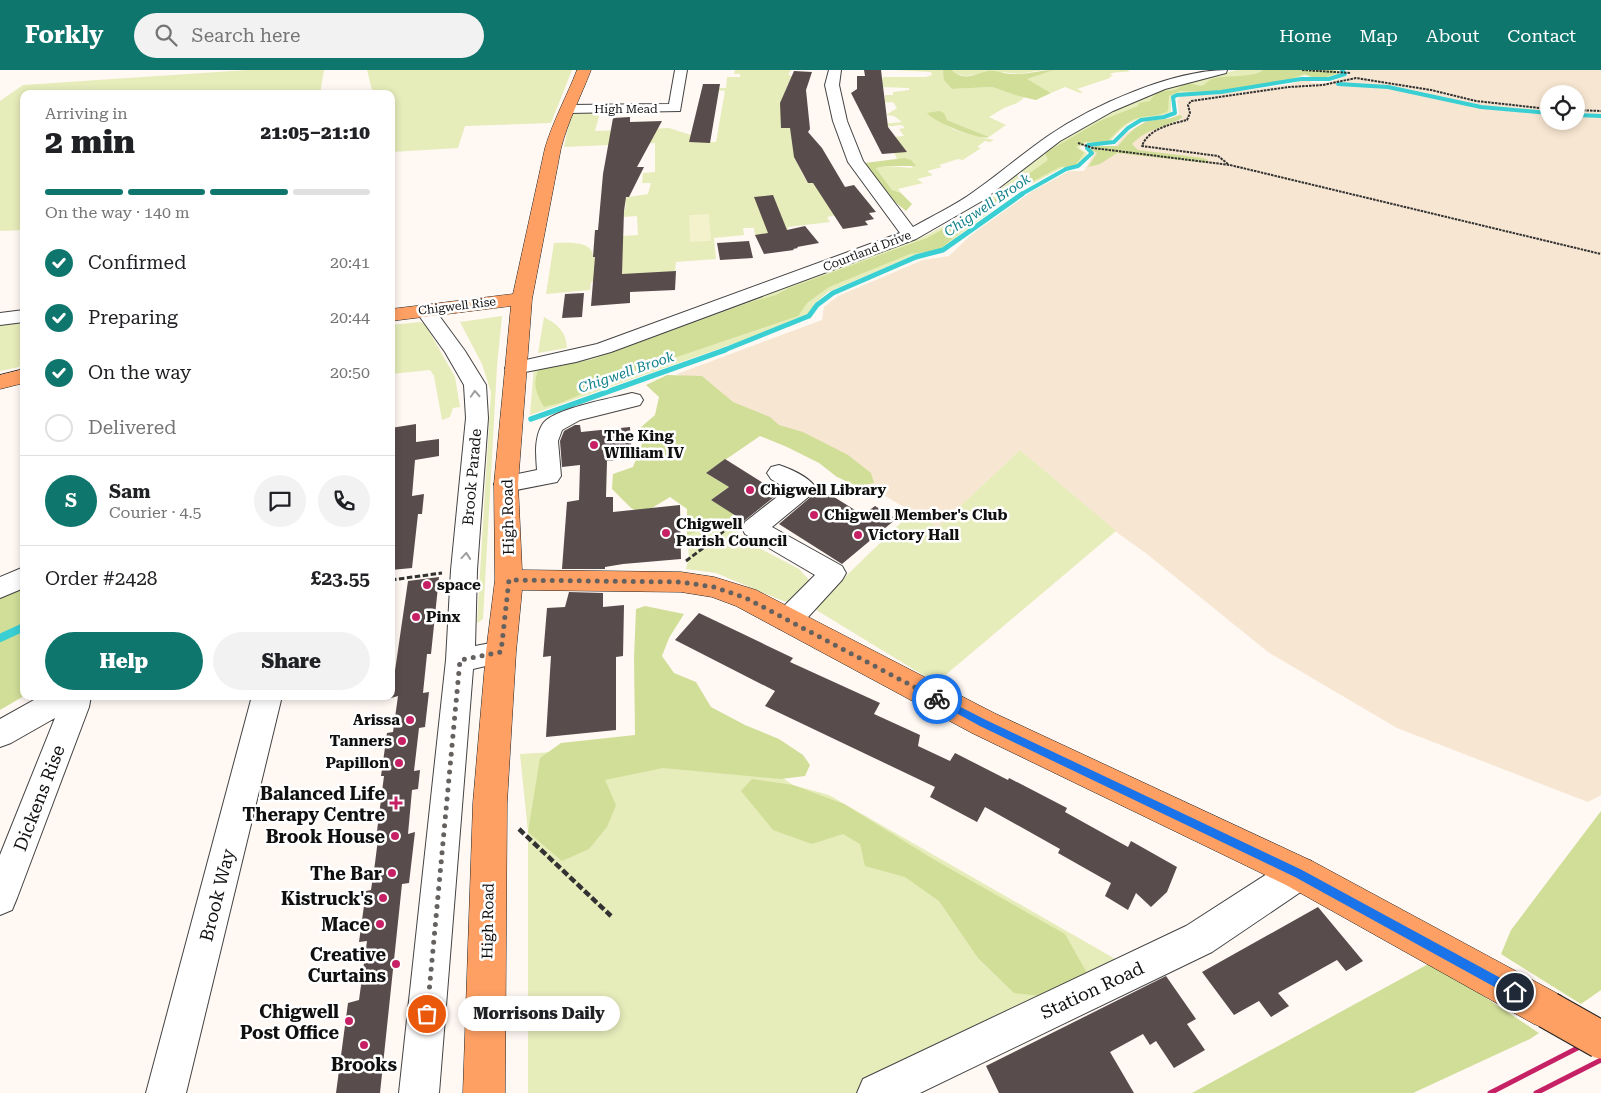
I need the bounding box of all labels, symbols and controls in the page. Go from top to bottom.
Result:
search box [134,13,484,58]
text: Forkly [25,21,104,49]
icon: search [152,21,180,49]
text: Search here [192,24,300,47]
text: Home [1279,25,1331,46]
text: Map [1359,25,1398,46]
text: About [1426,25,1479,46]
text: Contact [1507,25,1576,46]
map controls [1540,85,1585,130]
button: locate [1540,85,1585,130]
street label: High Mead [594,102,658,116]
text: Arriving in [45,104,128,123]
text: 21:05–21:10 [261,121,370,144]
text: 2 min [45,123,135,161]
water label: Chigwell Brook [941,170,1033,240]
text: On the way · 140 m [45,203,190,222]
street label: Courtland Drive [821,228,913,274]
icon: check [45,249,73,277]
text: Confirmed [88,251,186,274]
text: 20:41 [330,253,370,272]
street label: Chigwell Rise [417,294,497,318]
icon: check [45,304,73,332]
text: Preparing [88,306,178,329]
text: 20:44 [330,308,370,327]
water label: Chigwell Brook [576,348,676,396]
icon: check [45,359,73,387]
text: On the way [88,361,191,384]
text: 20:50 [330,363,370,382]
one-way arrow [470,390,481,398]
text: Delivered [88,416,176,439]
place label: The King WIlliam IV [604,427,684,462]
street label: Brook Parade [459,428,485,526]
marker: The King WIlliam IV [588,439,600,451]
button: chat [254,475,306,527]
button: phone [318,475,370,527]
street label: High Road [498,478,518,555]
text: Sam [109,480,151,503]
place label: Chigwell Library [760,481,886,499]
marker: Chigwell Library [744,484,756,496]
text: S [65,489,77,512]
text: Courier · 4.5 [109,503,202,522]
place label: Chigwell Member's Club [824,506,1008,524]
marker: Chigwell Member's Club [808,509,820,521]
place label: Chigwell Parish Council [676,515,787,550]
place label: Victory Hall [868,526,959,544]
marker: Chigwell Parish Council [660,527,672,539]
marker: Victory Hall [852,529,864,541]
one-way arrow [460,552,471,560]
text: Order #2428 [45,567,157,590]
text: £23.55 [311,567,370,590]
place label: space [437,576,481,594]
marker: space [421,579,433,591]
place label: Pinx [426,608,461,626]
marker: Pinx [410,611,422,623]
button: Help [45,632,203,690]
button: Share [213,632,370,690]
courier [912,674,962,724]
icon: bike [923,685,951,713]
place label: Arissa [353,711,400,729]
marker: Arissa [404,714,416,726]
place label: Tanners [330,732,392,750]
marker: Tanners [396,735,408,747]
street label: Dickens Rise [9,742,69,854]
place label: Papillon [325,754,389,772]
marker: Papillon [393,757,405,769]
place label: Balanced Life Therapy Centre [242,783,385,825]
marker: Balanced Life Therapy Centre [389,796,403,810]
place label: Brook House [266,826,385,847]
marker: Brook House [389,830,401,842]
street label: Brook Way [195,846,239,944]
place label: The Bar [310,863,382,884]
marker: The Bar [386,867,398,879]
street label: High Road [478,882,498,959]
place label: Kistruck's [281,888,373,909]
marker: Kistruck's [377,892,389,904]
place label: Mace [321,914,370,935]
marker: Mace [374,918,386,930]
place label: Creative Curtains [308,944,386,986]
street label: Station Road [1037,957,1147,1023]
marker: Creative Curtains [390,958,402,970]
pin [1494,971,1536,1013]
icon: home [1501,978,1529,1006]
pin [406,993,448,1035]
callout: Morrisons Daily [457,996,620,1032]
icon: bag [413,1000,441,1028]
place label: Chigwell Post Office [240,1001,339,1043]
text: Morrisons Daily [473,1004,605,1023]
marker: Chigwell Post Office [343,1015,355,1027]
marker: Brooks [358,1039,370,1051]
place label: Brooks [331,1054,397,1075]

